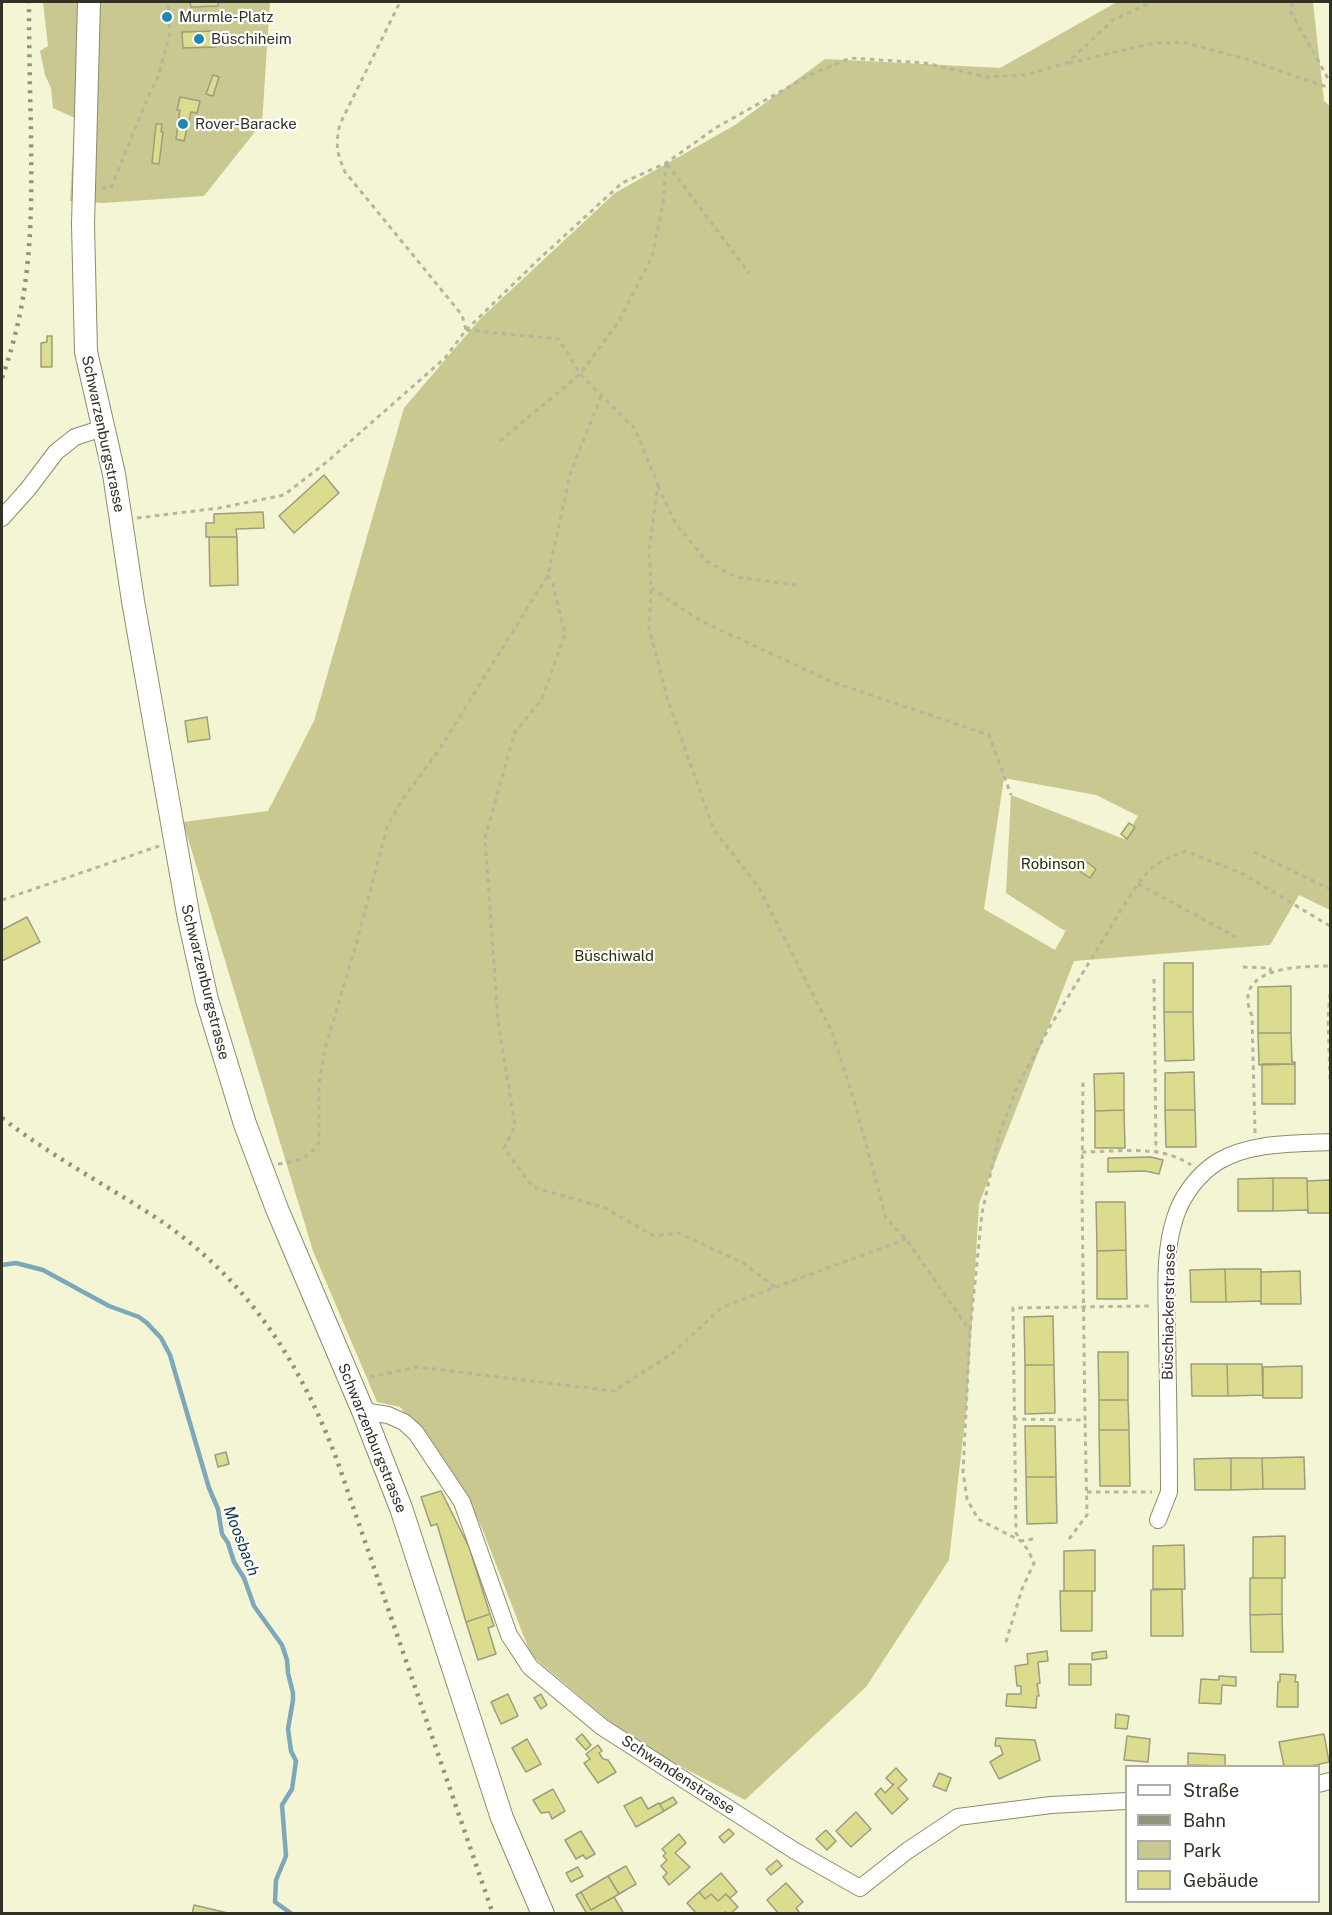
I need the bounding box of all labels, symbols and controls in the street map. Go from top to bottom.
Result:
place label: Murmle-Platz [179,8,273,26]
marker: Murmle-Platz [160,10,174,24]
place label: Büschiheim [211,30,292,48]
marker: Büschiheim [192,32,206,46]
place label: Rover-Baracke [195,115,297,133]
marker: Rover-Baracke [176,117,190,131]
street label: Schwarzenburgstrasse [78,354,128,514]
park label: Robinson [1021,855,1085,873]
street label: Schwarzenburgstrasse [177,902,233,1062]
park label: Büschiwald [574,947,654,965]
street label: Büschiackerstrasse [1159,1244,1179,1380]
street label: Schwarzenburgstrasse [334,1361,410,1515]
water label: Moosbach [219,1503,263,1579]
street label: Schwandenstrasse [618,1732,738,1818]
legend [1125,1765,1320,1903]
text: Straße [1183,1780,1239,1801]
text: Bahn [1183,1810,1226,1831]
text: Park [1183,1840,1221,1861]
text: Gebäude [1183,1870,1258,1891]

